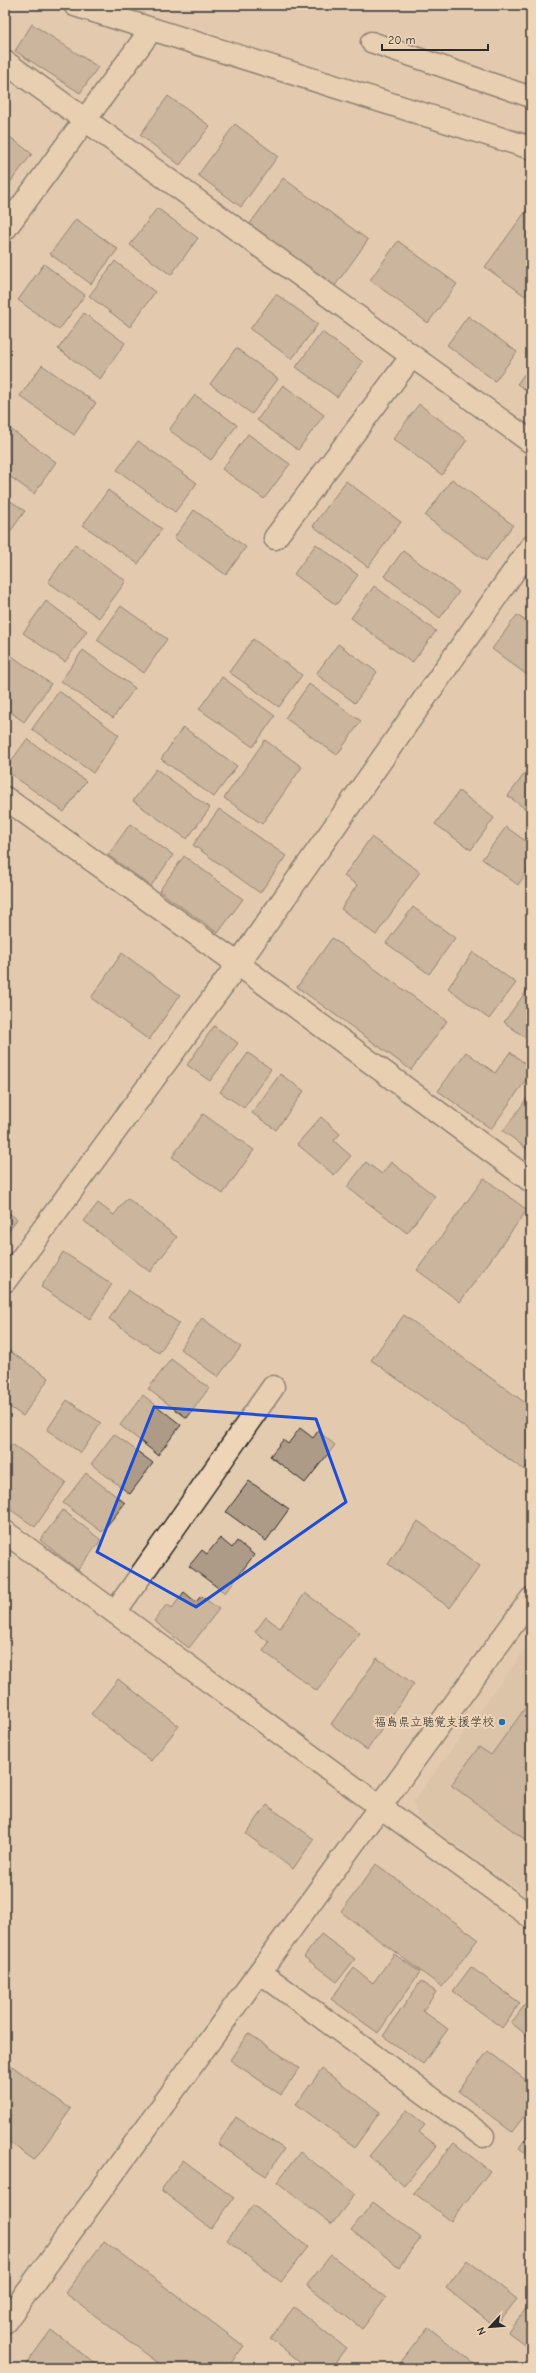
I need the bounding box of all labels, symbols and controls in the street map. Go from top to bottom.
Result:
scale bar [382,26,488,52]
text: 20 m [388,33,416,47]
place label: 福島県立聴覚支援学校 [374,1715,494,1729]
marker: 福島県立聴覚支援学校 [497,1717,507,1727]
north arrow [470,2307,510,2347]
text: N [474,2325,489,2337]

